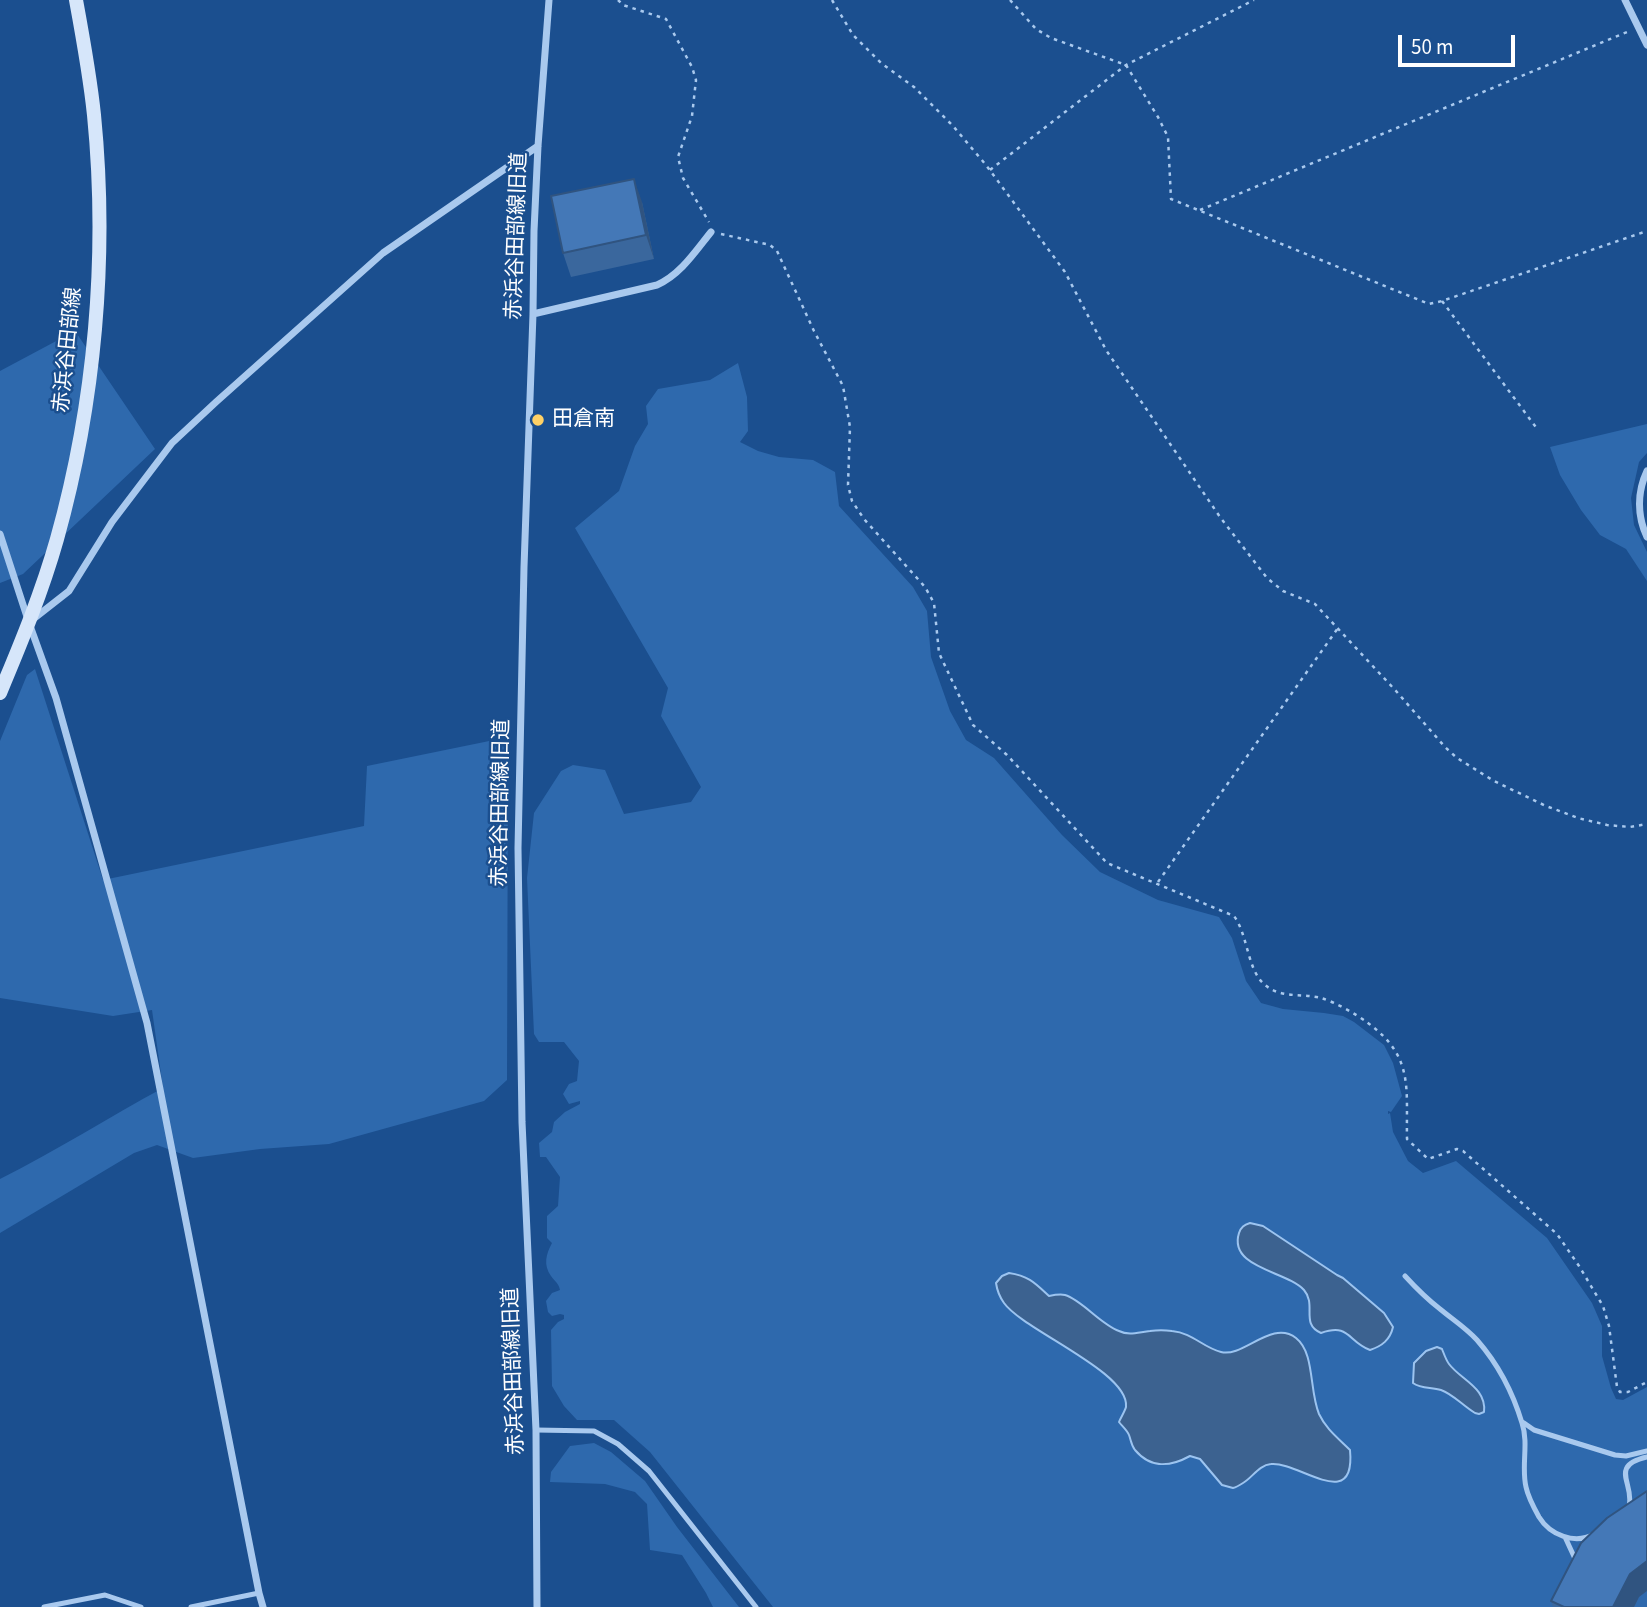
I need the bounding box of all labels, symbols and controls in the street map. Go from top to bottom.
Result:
scale bar [1402,21,1519,65]
text: 50 m [1411,32,1453,62]
street label: 赤浜谷田部線旧道 [502,152,534,320]
street label: 赤浜谷田部線 [50,286,88,414]
place label: 田倉南 [552,407,615,433]
marker: 田倉南 [530,412,546,428]
street label: 赤浜谷田部線旧道 [488,719,516,887]
street label: 赤浜谷田部線旧道 [499,1287,531,1455]

